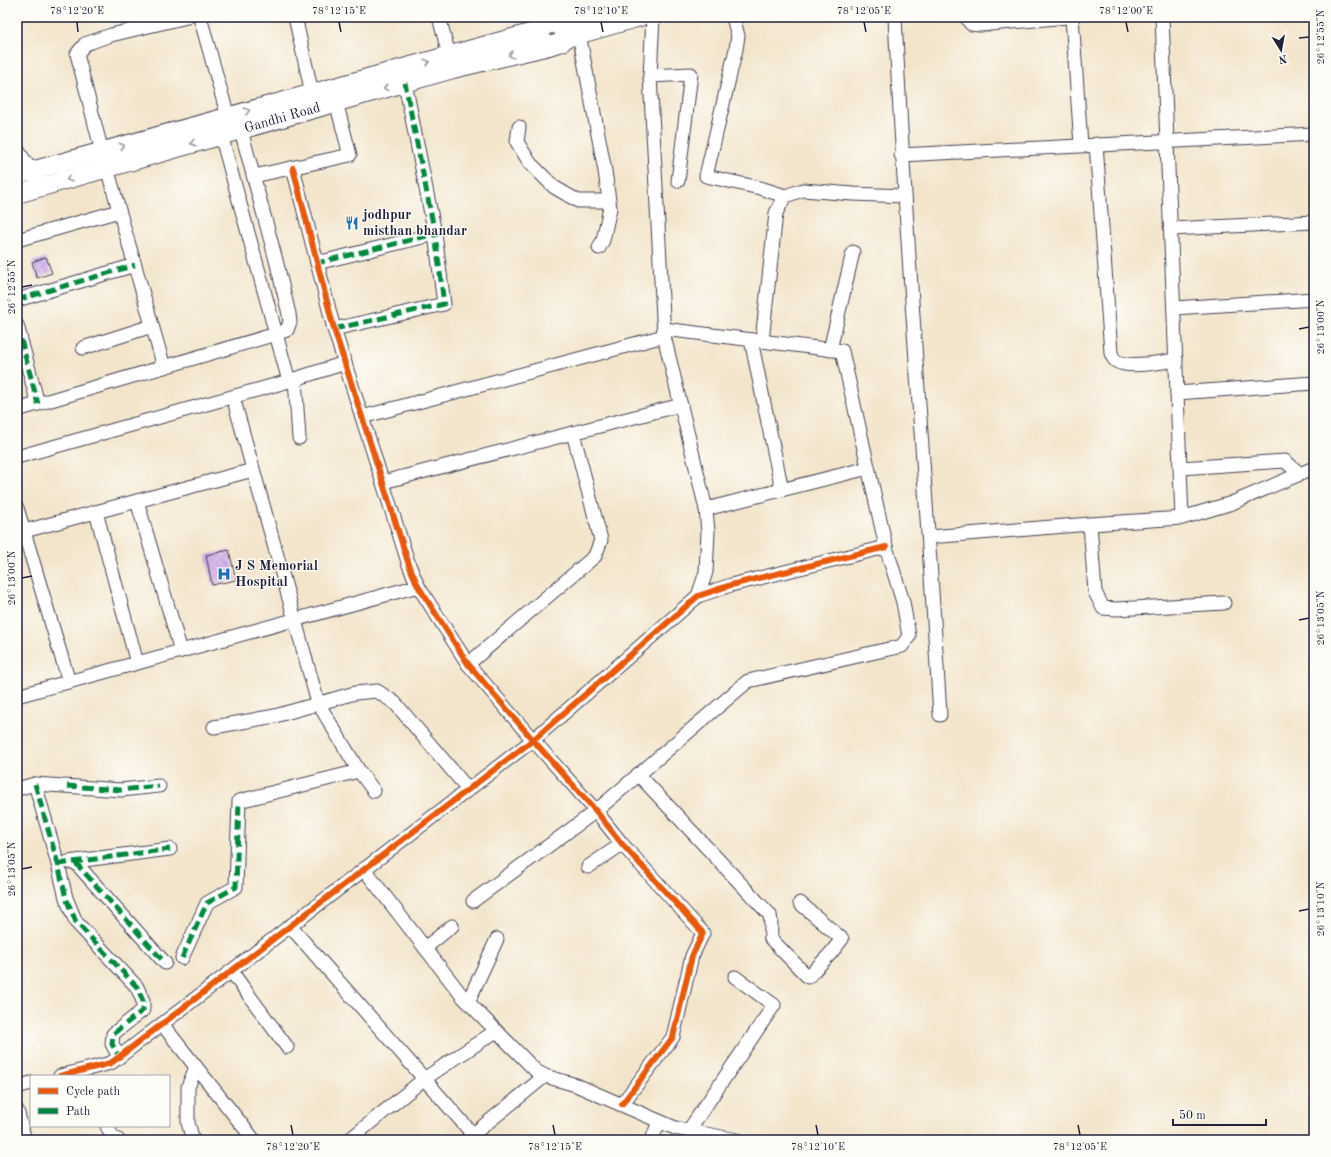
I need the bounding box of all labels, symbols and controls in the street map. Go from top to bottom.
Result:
text: 78°12'20"E [50,6,104,16]
text: 78°12'15"E [312,6,366,16]
text: 78°12'10"E [574,6,628,16]
text: 78°12'05"E [837,6,891,16]
text: 78°12'00"E [1099,6,1153,16]
text: 26°12'55"N [1316,9,1326,64]
north arrow [1261,30,1301,70]
one-way arrow [508,50,514,58]
text: N [1277,52,1288,65]
one-way arrow [423,58,430,66]
one-way arrow [382,83,389,92]
street label: Gandhi Road [243,100,322,135]
one-way arrow [244,107,251,116]
one-way arrow [190,138,197,147]
one-way arrow [118,142,125,151]
one-way arrow [65,174,72,183]
place label: jodhpur misthan bhandar [362,208,467,238]
restaurant icon: jodhpur misthan bhandar [344,215,360,231]
text: 26°12'55"N [7,259,17,314]
text: 26°13'00"N [1316,299,1326,354]
text: 26°13'00"N [7,550,17,605]
place label: J S Memorial Hospital [235,559,318,589]
hospital icon: J S Memorial Hospital [216,566,232,582]
text: 26°13'05"N [1316,590,1326,645]
text: 26°13'05"N [7,841,17,896]
text: 26°13'10"N [1316,881,1326,936]
legend [30,1075,170,1127]
text: Cycle path [66,1086,121,1098]
scale bar [1173,1101,1266,1127]
text: Path [66,1106,91,1118]
text: 50 m [1179,1109,1206,1122]
text: 78°12'20"E [266,1142,320,1152]
text: 78°12'15"E [528,1142,582,1152]
text: 78°12'10"E [791,1142,845,1152]
text: 78°12'05"E [1053,1142,1107,1152]

